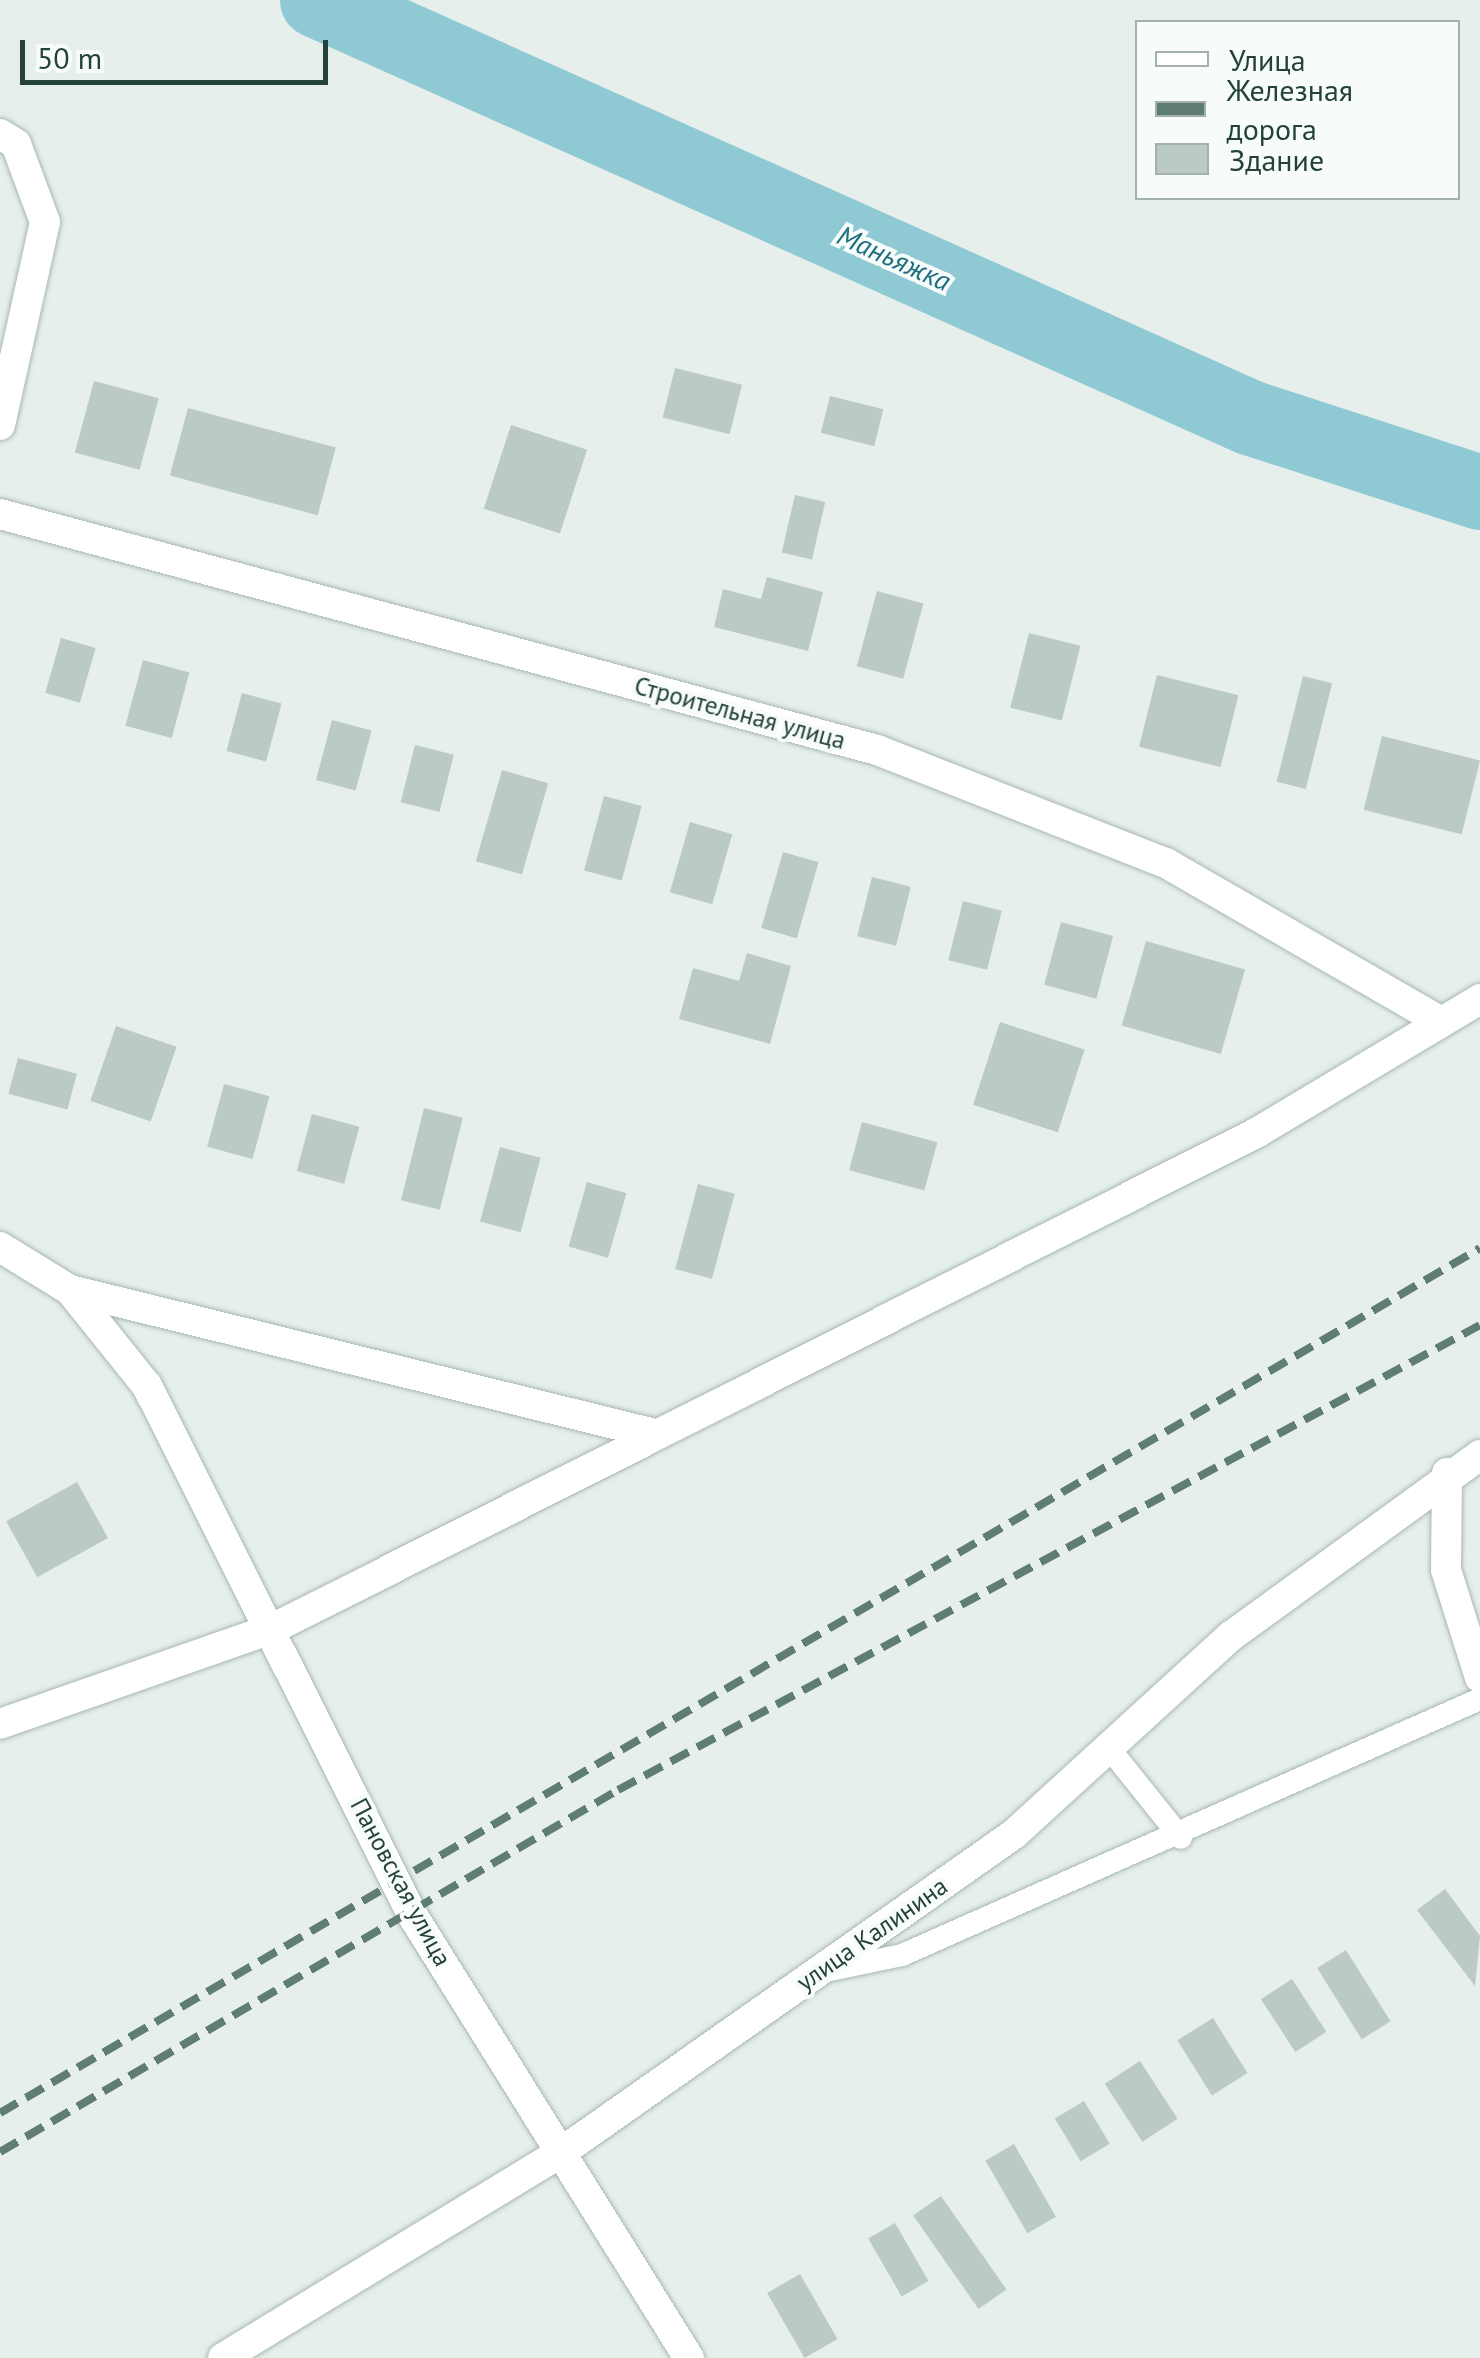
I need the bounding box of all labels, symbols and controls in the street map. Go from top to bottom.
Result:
scale bar [25,20,332,82]
legend [1135,20,1460,200]
text: 50 m [37,38,102,77]
text: Улица [1229,40,1306,79]
text: Железная дорога [1226,70,1353,148]
text: Здание [1229,140,1324,179]
water label: Маньяжка [832,218,956,298]
street label: Строительная улица [631,670,849,756]
street label: Пановская улица [344,1793,458,1971]
street label: улица Калинина [791,1871,953,1997]

